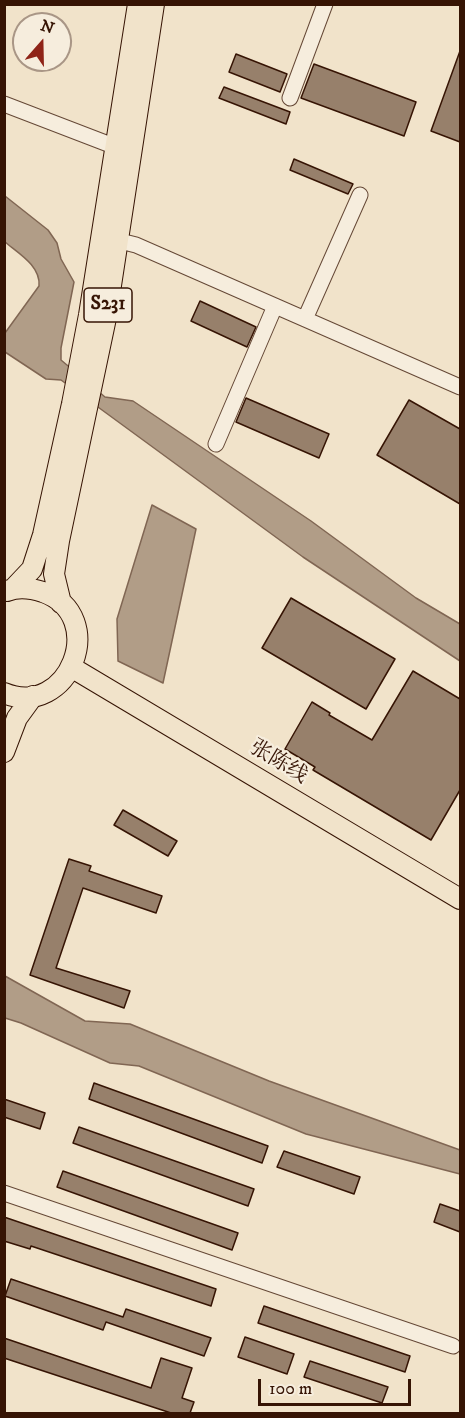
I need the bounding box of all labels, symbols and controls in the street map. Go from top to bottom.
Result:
north arrow [12,12,72,72]
text: N [38,15,57,39]
road number: S231 [84,288,132,322]
street label: 张陈线 [245,736,311,790]
scale bar [261,1367,414,1405]
text: 100 m [269,1378,312,1400]

